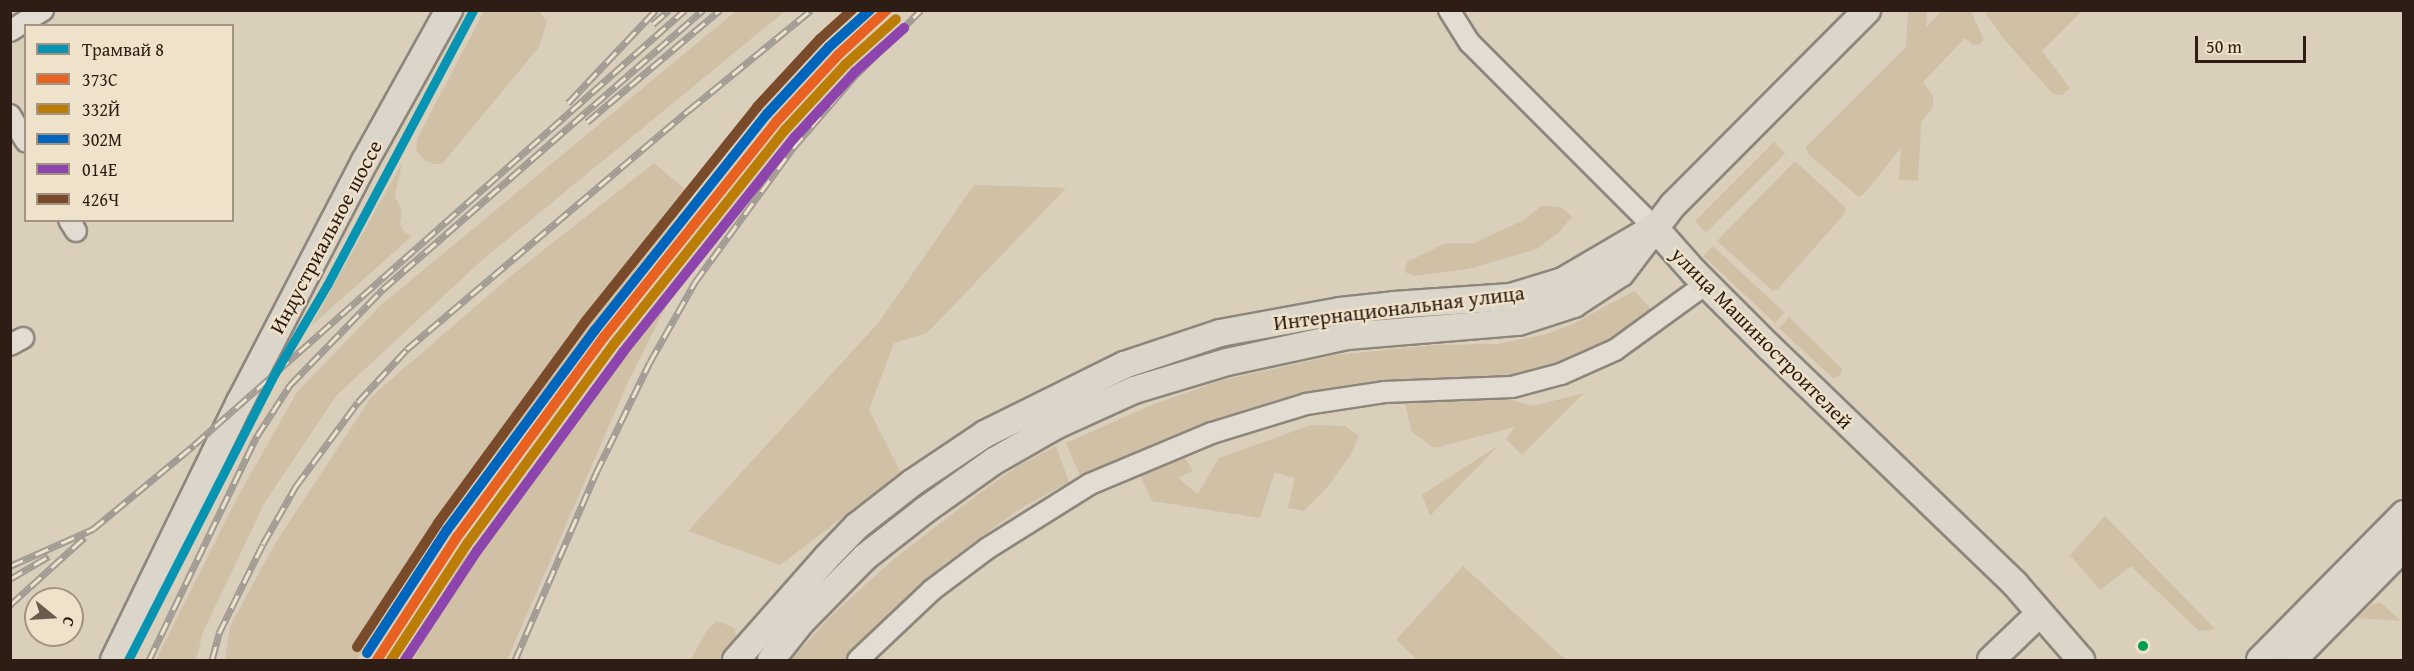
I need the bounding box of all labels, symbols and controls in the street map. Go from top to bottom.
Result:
legend [24,24,234,222]
scale bar [2198,24,2309,62]
text: 50 m [2206,33,2242,60]
text: Трамвай 8 [82,36,164,63]
text: 373C [82,66,118,93]
text: 332Й [82,96,120,123]
text: 302М [82,126,122,153]
street label: Индустриальное шоссе [264,136,388,338]
text: 014Е [82,156,117,183]
text: 426Ч [82,186,119,213]
street label: улица Машиностроителей [1666,242,1858,434]
street label: Интернациональная улица [1272,280,1526,336]
north arrow [24,587,84,647]
text: С [56,614,82,630]
unlabelled marker [2137,640,2149,652]

